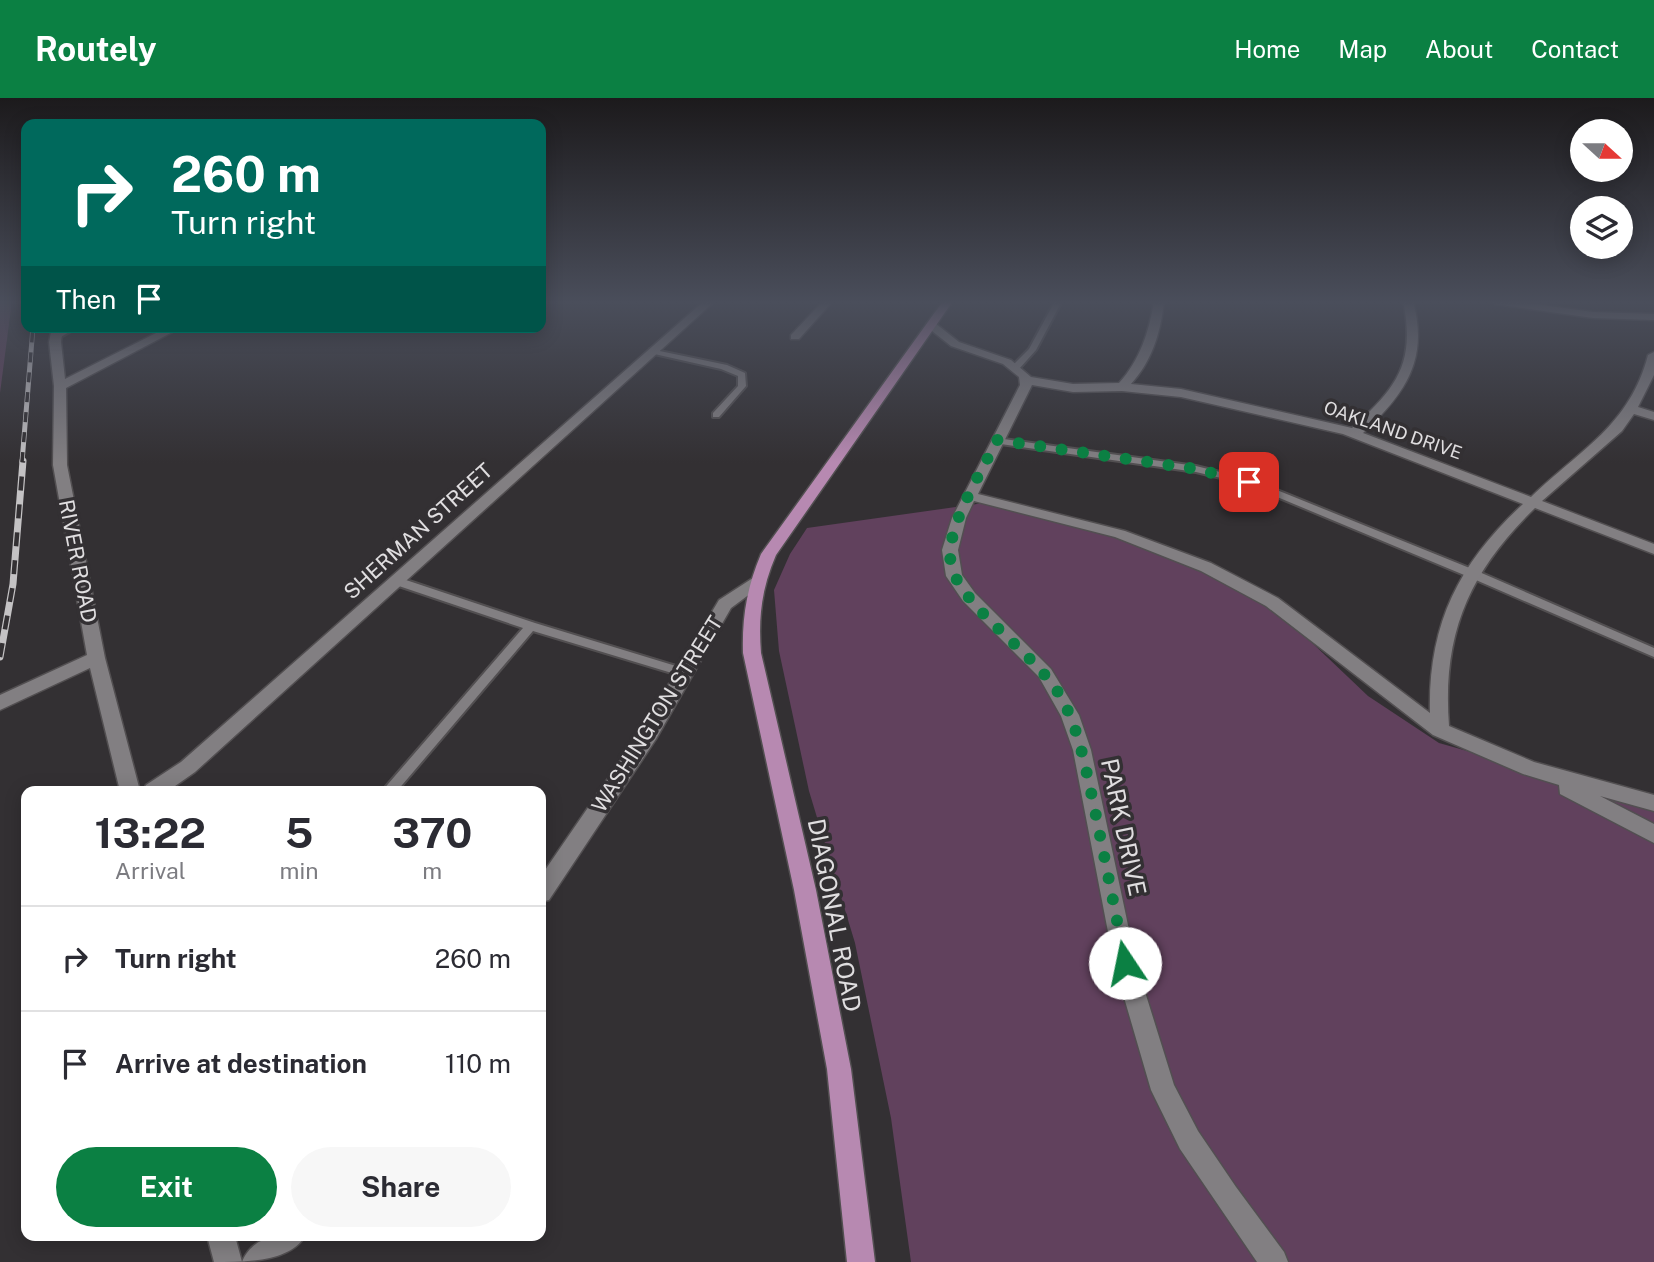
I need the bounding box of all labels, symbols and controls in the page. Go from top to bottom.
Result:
text: Routely [35,30,157,68]
text: Home [1234,35,1300,63]
text: Map [1338,35,1387,63]
text: About [1425,35,1493,63]
text: Contact [1531,35,1619,63]
north arrow [1570,119,1633,182]
map controls [1570,119,1633,259]
text: 260 m [171,145,321,203]
icon: right [56,147,147,238]
button: layers [1570,196,1633,259]
text: Turn right [171,204,316,241]
icon: arrive [130,280,168,318]
text: Then [56,284,116,315]
street label: OAKLAND DRIVE [1321,397,1465,463]
pin [1219,452,1279,512]
street label: SHERMAN STREET [339,458,497,604]
icon: arrive [1230,463,1268,501]
street label: RIVER ROAD [54,497,102,625]
street label: WASHINGTON STREET [586,611,728,817]
street label: PARK DRIVE [1096,756,1152,898]
text: 13:22 [95,808,206,857]
text: 5 [285,808,313,857]
text: 370 [392,808,472,857]
street label: DIAGONAL ROAD [803,816,867,1014]
text: Arrival [115,857,186,884]
text: min [280,857,319,884]
text: m [422,857,442,884]
position arrow [1088,926,1162,1000]
icon: right [56,940,94,978]
text: Turn right [115,943,237,974]
text: 260 m [435,943,511,974]
icon: arrive [56,1045,94,1083]
text: Arrive at destination [115,1048,367,1079]
text: 110 m [445,1048,511,1079]
button: Exit [56,1147,277,1227]
button: Share [291,1147,511,1227]

